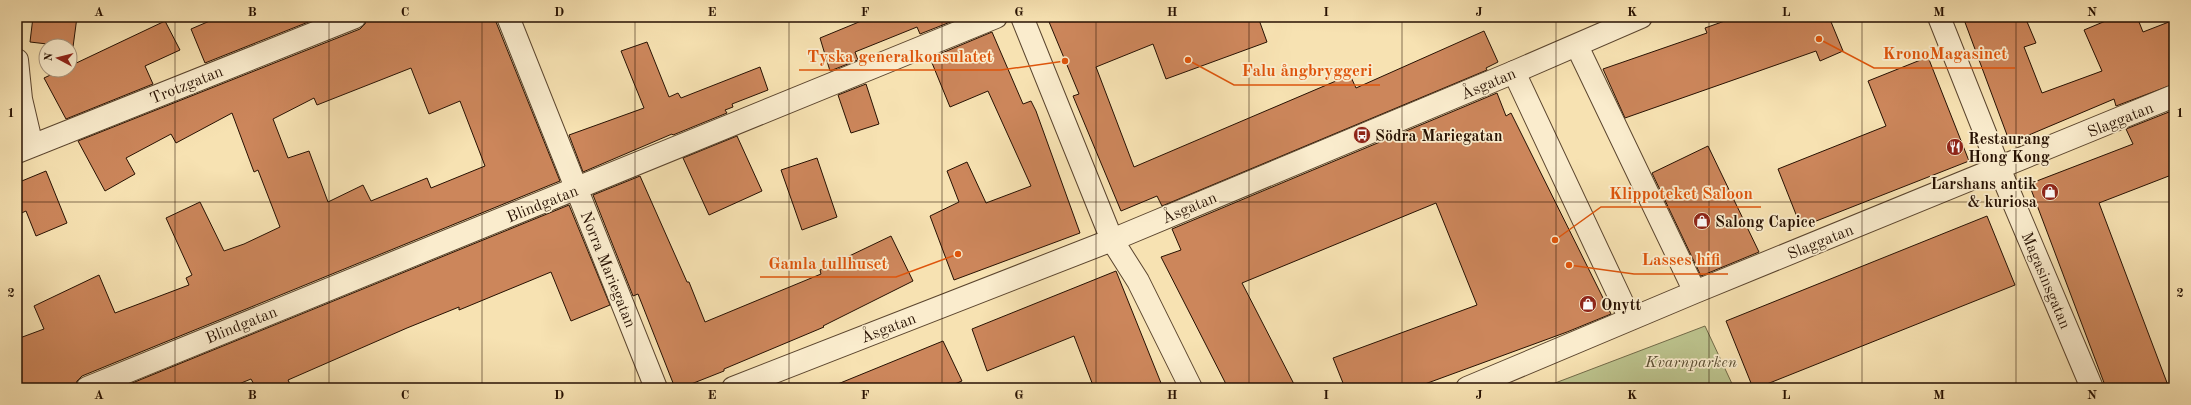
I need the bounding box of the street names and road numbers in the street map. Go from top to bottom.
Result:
street label: Åsgatan [1457,61,1519,104]
street label: Trotzgatan [148,64,226,108]
street label: Slaggatan [2086,100,2156,141]
street label: Blindgatan [505,183,581,226]
street label: Åsgatan [1158,185,1220,228]
street label: Norra Mariegatan [576,209,638,331]
street label: Slaggatan [1786,222,1856,263]
street label: Magasinsgatan [2018,230,2073,332]
street label: Blindgatan [204,304,280,347]
street label: Åsgatan [857,306,919,347]

